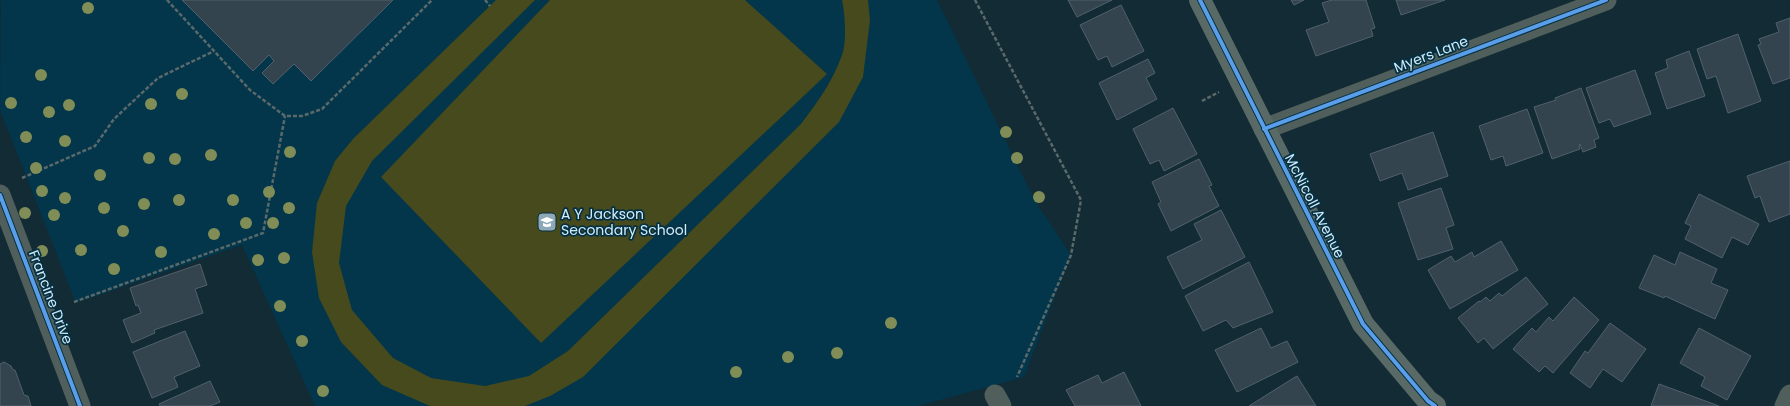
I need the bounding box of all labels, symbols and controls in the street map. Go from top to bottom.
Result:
street label: Myers Lane [1391,31,1471,77]
street label: McNicoll Avenue [1280,150,1350,262]
place label: A Y Jackson Secondary School [561,204,687,240]
school or university icon: A Y Jackson Secondary School [536,211,558,233]
street label: Francine Drive [24,247,78,347]

